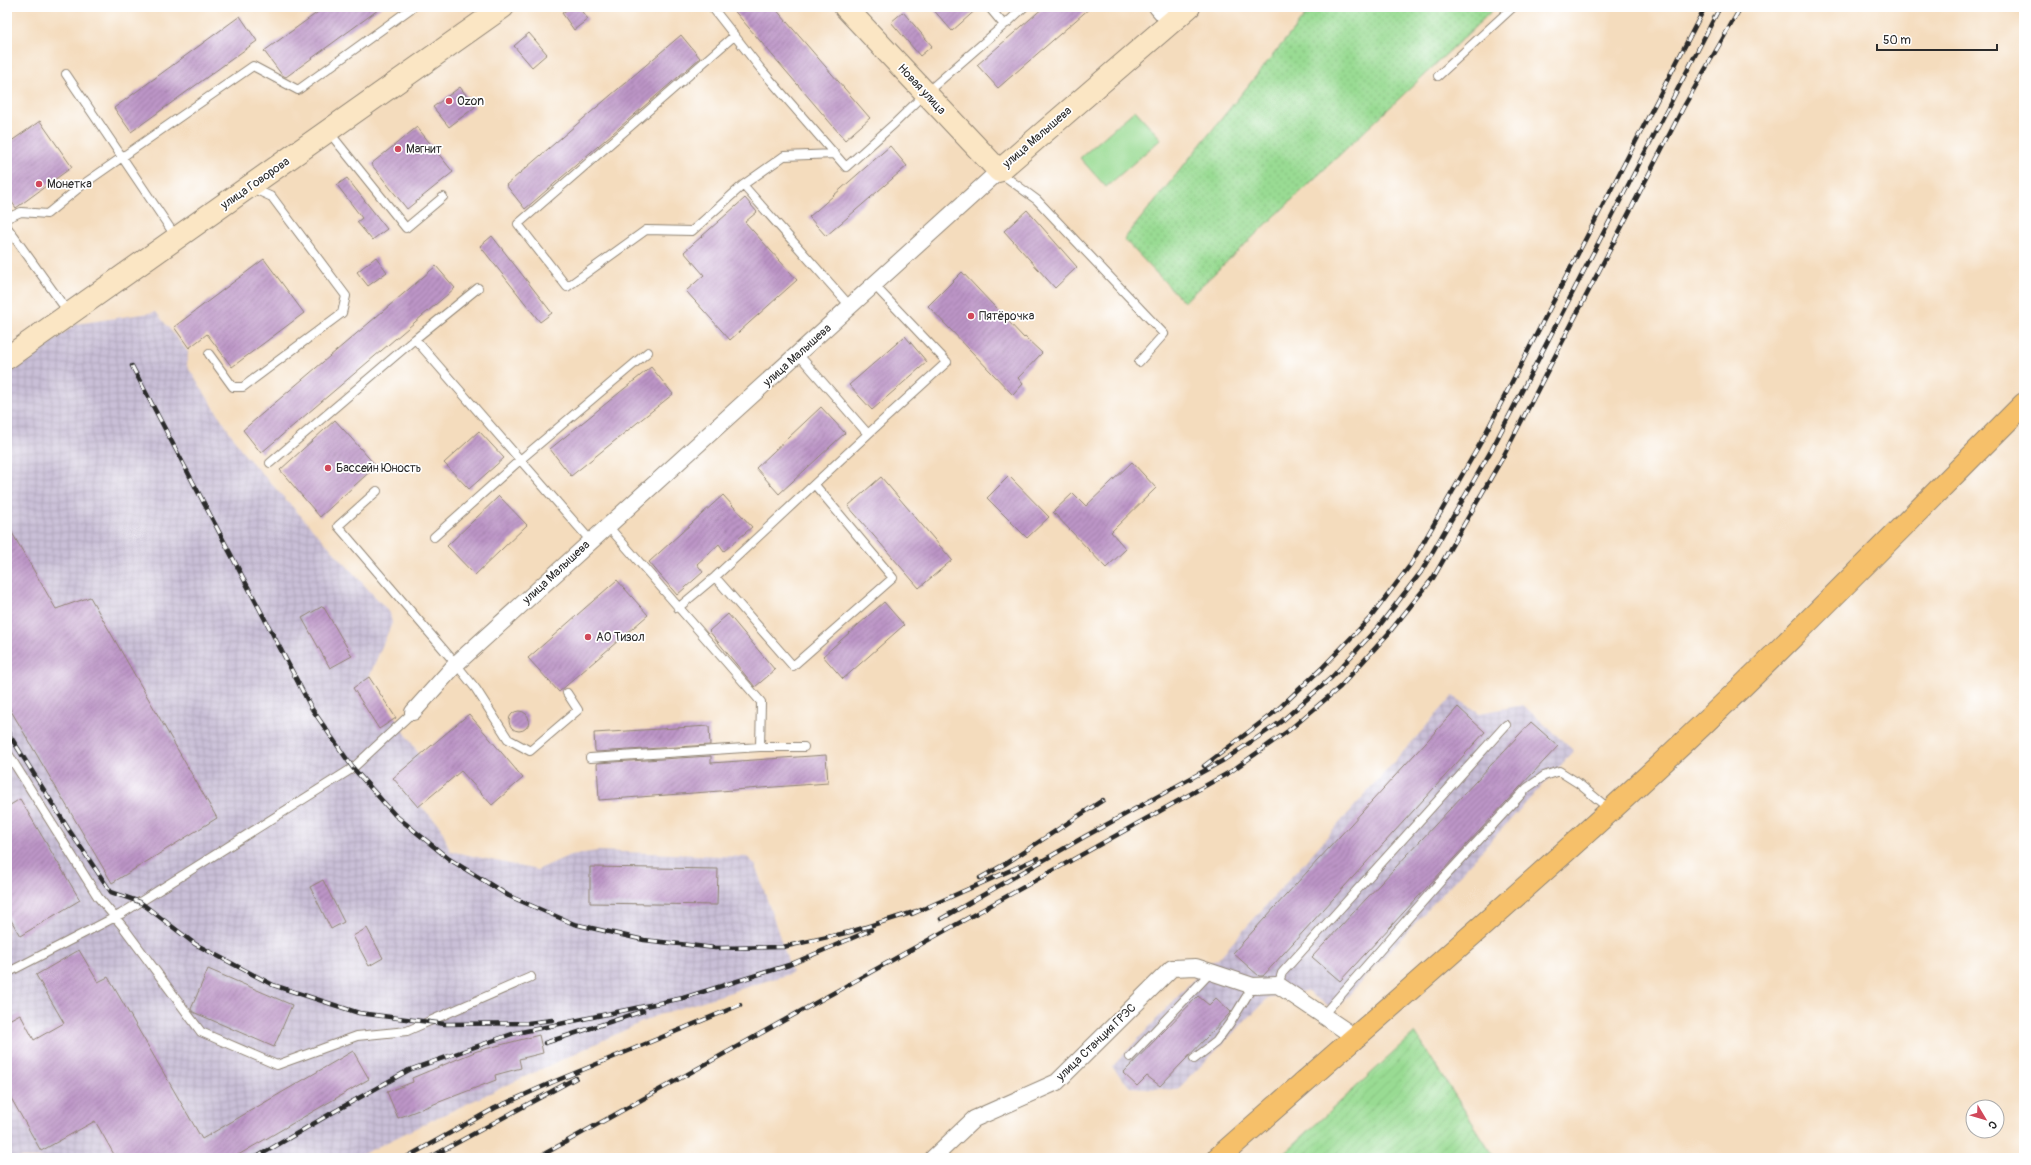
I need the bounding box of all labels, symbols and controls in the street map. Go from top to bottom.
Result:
scale bar [1877,26,1997,52]
text: 50 m [1883,33,1911,48]
street label: Новая улица [894,61,949,118]
place label: Ozon [457,94,484,109]
marker: Ozon [444,96,454,106]
street label: улица Малышева [999,103,1075,172]
place label: Магнит [406,142,442,157]
marker: Магнит [393,144,403,154]
street label: улица Говорова [217,154,293,213]
place label: Монетка [47,177,92,192]
marker: Монетка [34,179,44,189]
place label: Пятёрочка [979,309,1035,324]
marker: Пятёрочка [966,311,976,321]
street label: улица Малышева [759,321,835,391]
place label: Бассейн Юность [336,461,421,476]
marker: Бассейн Юность [323,463,333,473]
street label: улица Малышева [519,537,593,608]
place label: АО Тизол [596,630,645,645]
marker: АО Тизол [583,632,593,642]
street label: улица Станция ГРЭС [1053,1001,1139,1085]
north arrow [1965,1099,2005,1139]
text: С [1985,1118,2000,1132]

